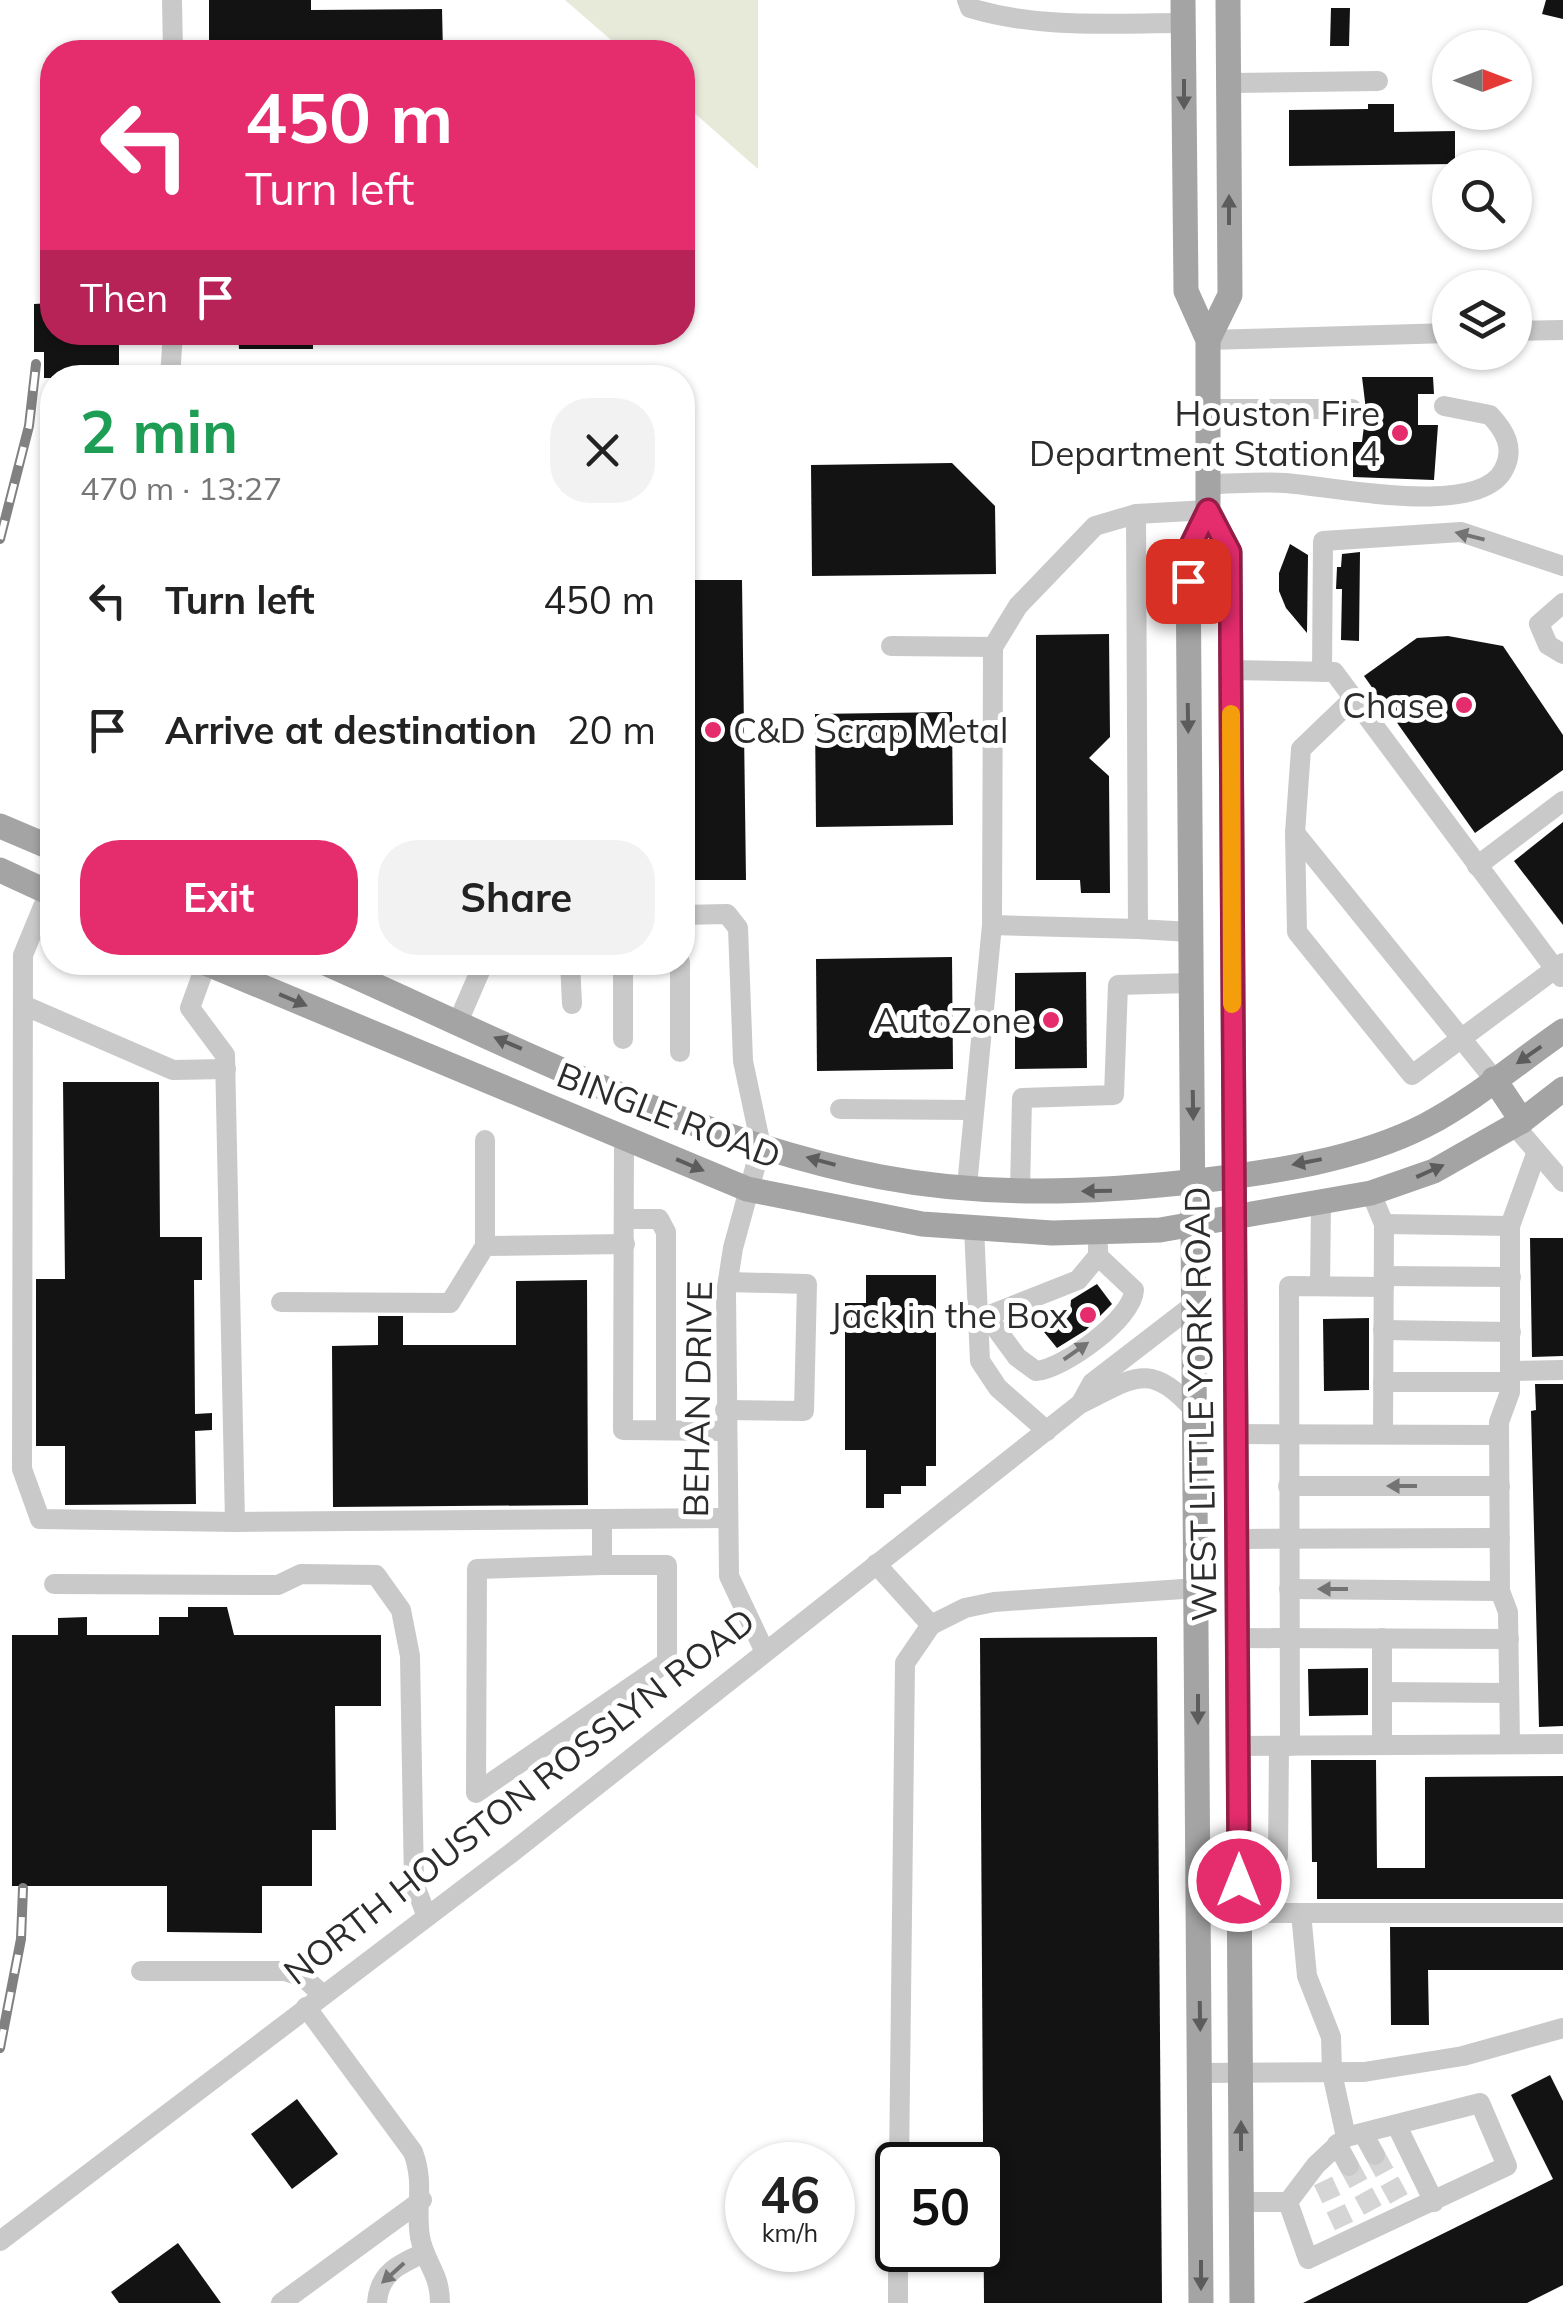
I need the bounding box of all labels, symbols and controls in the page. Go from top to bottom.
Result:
north arrow [1432,30,1532,130]
map controls [1432,30,1532,370]
text: 450 m [245,73,453,161]
one-way arrow [1176,79,1192,111]
icon: left [80,80,210,210]
button: search [1432,150,1532,250]
text: Turn left [245,160,414,216]
one-way arrow [1221,193,1237,225]
icon: arrive [188,270,243,325]
button: layers [1432,270,1532,370]
text: Then [80,274,168,322]
place label: Houston Fire Department Station 4 [1029,391,1380,475]
text: 2 min [80,393,238,468]
button: close [550,398,655,503]
marker: Houston Fire Department Station 4 [1389,422,1411,444]
text: 470 m · 13:27 [80,468,282,508]
one-way arrow [1455,528,1486,544]
pin [1146,539,1231,624]
icon: arrive [1161,554,1216,609]
icon: left [80,573,135,628]
text: Turn left [165,576,315,624]
text: 450 m [543,576,655,624]
place label: Chase [1342,683,1444,727]
marker: Chase [1453,694,1475,716]
icon: arrive [80,703,135,758]
one-way arrow [1181,703,1197,735]
text: Arrive at destination [165,706,537,754]
text: 20 m [567,706,656,754]
place label: C&D Scrap Metal [733,708,1008,752]
marker: C&D Scrap Metal [702,719,724,741]
button: Exit [80,840,358,955]
button: Share [378,840,655,955]
one-way arrow [279,992,308,1008]
place label: AutoZone [873,998,1031,1042]
marker: AutoZone [1040,1009,1062,1031]
one-way arrow [493,1035,523,1051]
one-way arrow [1515,1045,1542,1064]
street label: BINGLE ROAD [551,1052,787,1178]
one-way arrow [1185,1090,1201,1122]
one-way arrow [805,1153,836,1169]
one-way arrow [1291,1155,1322,1170]
one-way arrow [676,1157,705,1173]
one-way arrow [1415,1163,1445,1179]
one-way arrow [1080,1184,1112,1200]
street label: WEST LITTLE YORK ROAD [1174,1186,1226,1622]
street label: BEHAN DRIVE [673,1280,721,1518]
place label: Jack in the Box [830,1293,1068,1337]
marker: Jack in the Box [1077,1304,1099,1326]
one-way arrow [1062,1342,1089,1361]
one-way arrow [1386,1478,1418,1494]
one-way arrow [1316,1581,1348,1597]
street label: NORTH HOUSTON ROSSLYN ROAD [275,1598,763,1994]
one-way arrow [1190,1693,1206,1725]
position arrow [1187,1829,1291,1933]
one-way arrow [1193,2000,1209,2032]
one-way arrow [1232,2119,1248,2151]
speed limit sign: 50 [875,2142,1005,2272]
text: 46 [760,2163,820,2226]
text: km/h [762,2217,818,2248]
one-way arrow [1193,2260,1209,2292]
one-way arrow [382,2261,406,2284]

